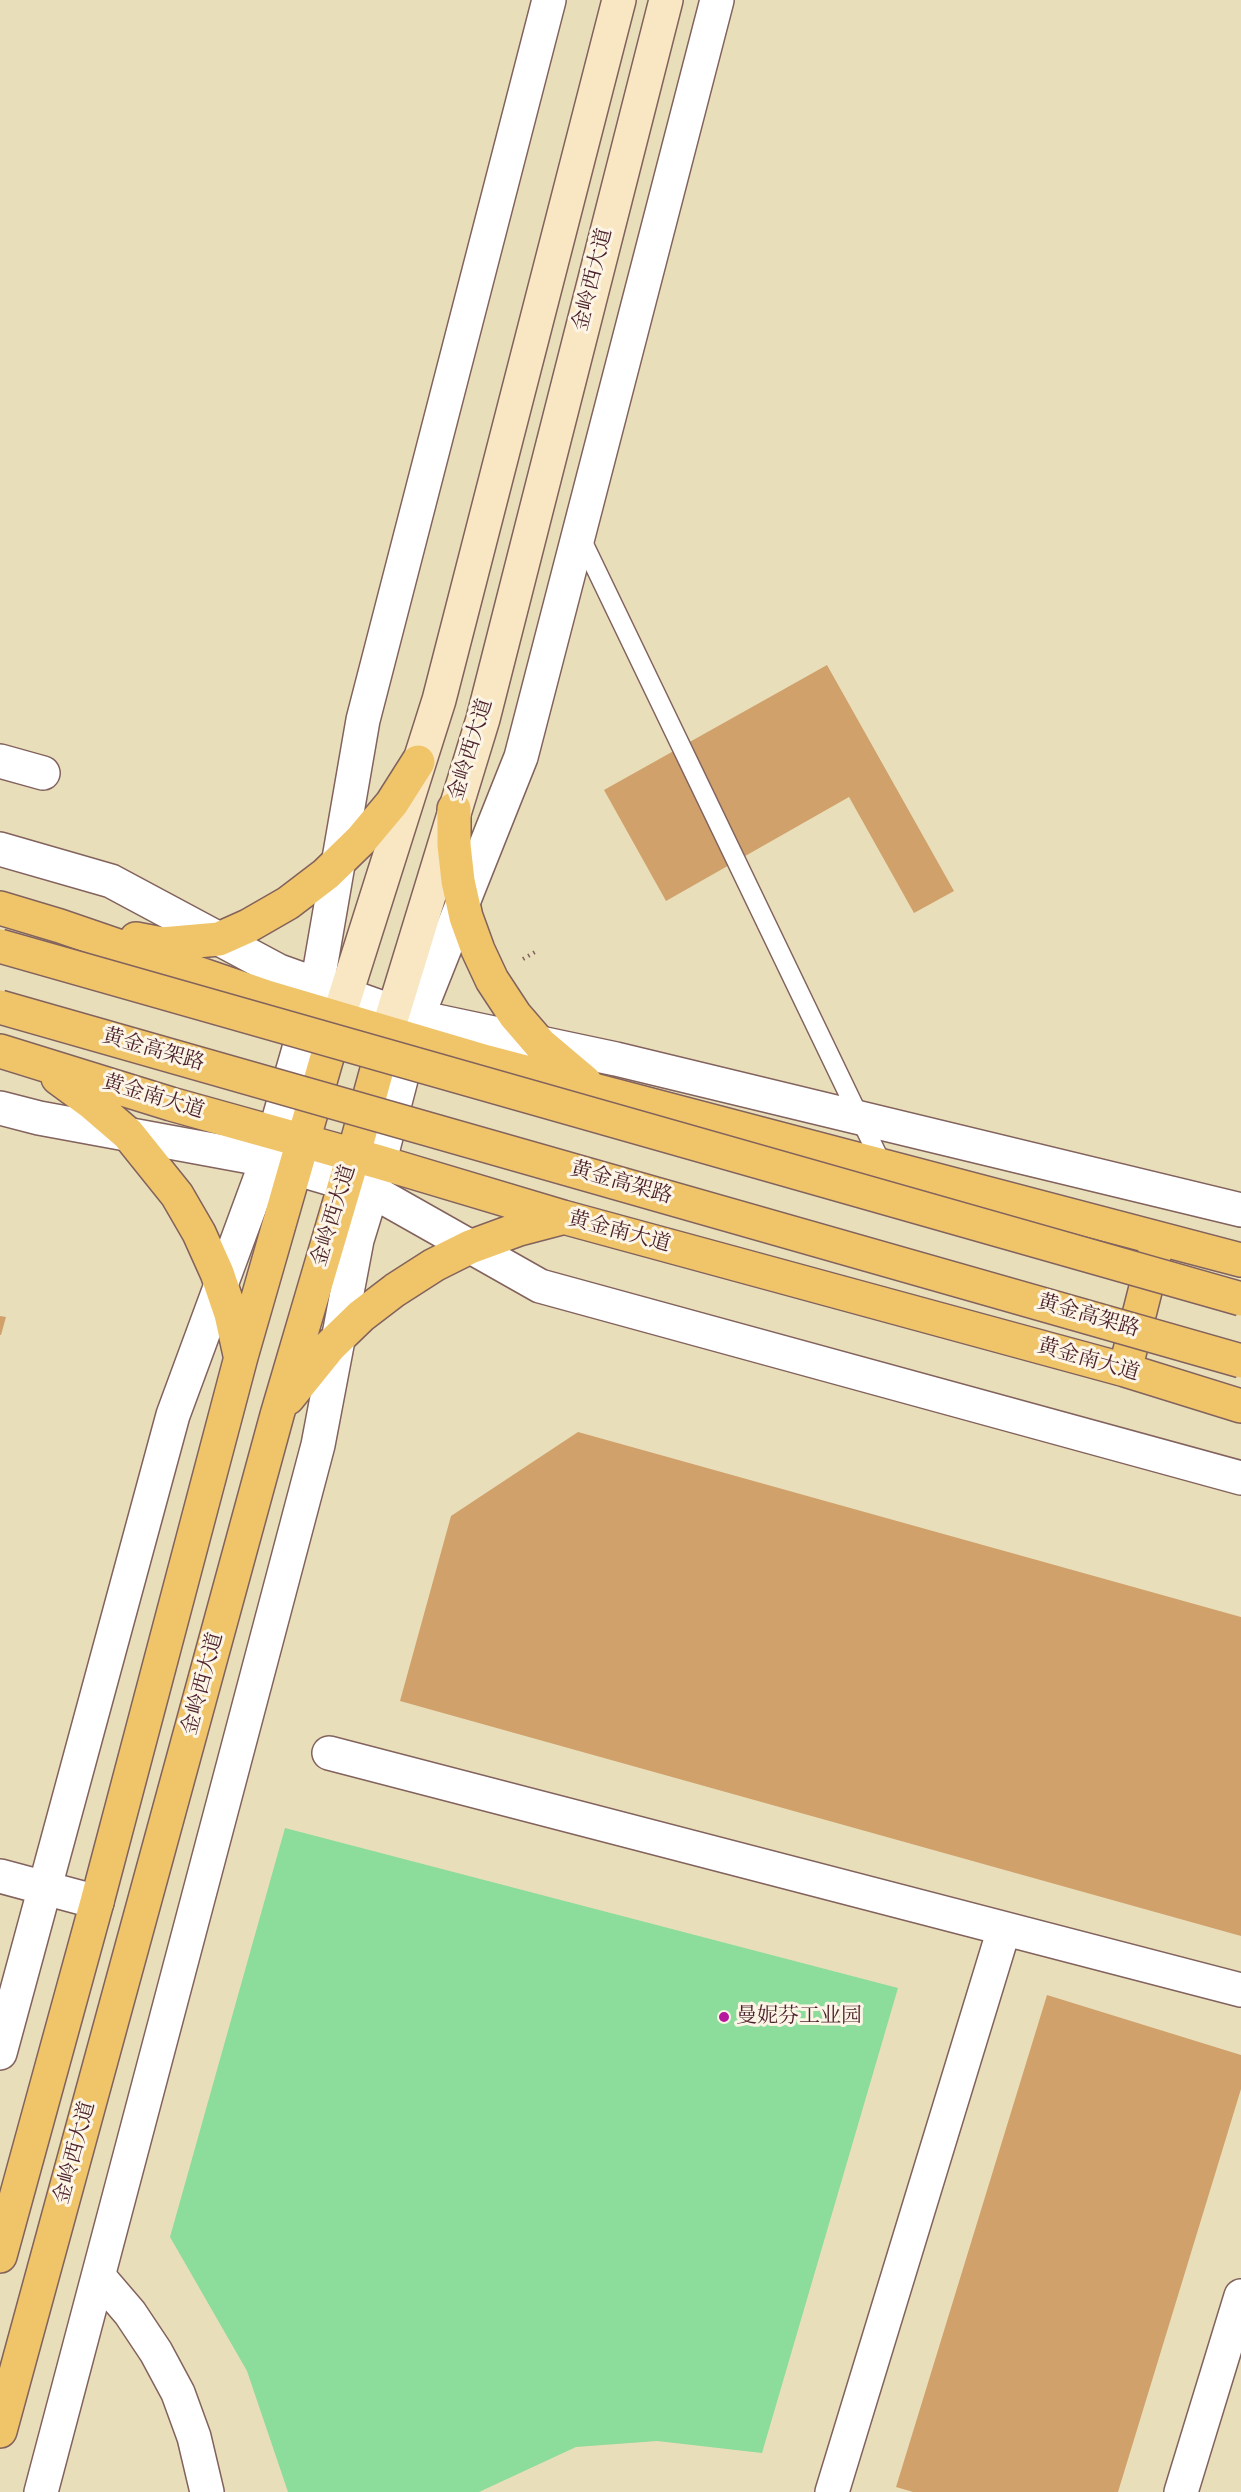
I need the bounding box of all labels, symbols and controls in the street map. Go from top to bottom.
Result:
street label: 金岭西大道 [569,226,619,334]
street label: 金岭西大道 [445,696,499,804]
street label: 黄金高架路 [99,1024,207,1078]
street label: 黄金南大道 [99,1071,207,1125]
street label: 黄金高架路 [567,1157,675,1211]
street label: 金岭西大道 [308,1162,362,1270]
street label: 黄金南大道 [565,1207,673,1259]
street label: 黄金高架路 [1034,1290,1142,1344]
street label: 黄金南大道 [1034,1334,1142,1388]
street label: 金岭西大道 [178,1630,230,1738]
place label: 曼妮芬工业园 [736,2004,862,2030]
marker: 曼妮芬工业园 [717,2010,731,2024]
street label: 金岭西大道 [50,2099,102,2207]

